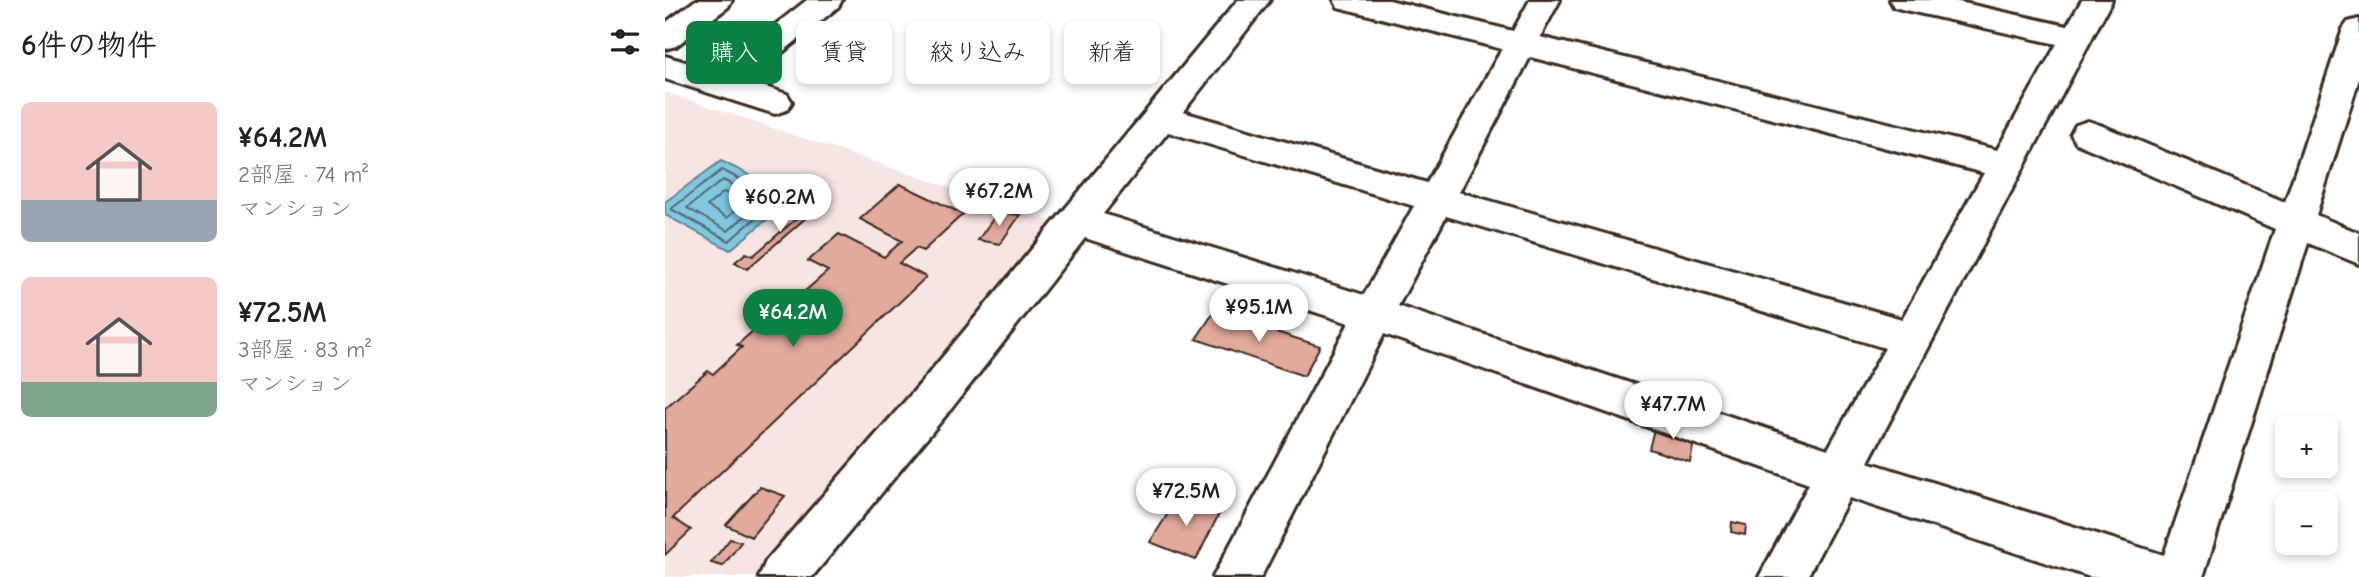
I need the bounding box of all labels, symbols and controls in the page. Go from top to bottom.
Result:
chip: 購入 [686,21,782,84]
chip: 賃貸 [796,21,892,84]
chip: 絞り込み [906,21,1050,84]
chip: 新着 [1064,21,1160,84]
icon: filters [606,23,644,61]
text: 6件の物件 [21,28,157,63]
text: ¥64.2M [238,120,327,155]
icon: home [77,130,161,214]
text: 2部屋 · 74 m² [238,161,368,188]
pin: ¥67.2M [942,168,1056,228]
pin: ¥60.2M [723,174,837,234]
text: ¥67.2M [965,177,1033,204]
text: ¥60.2M [745,183,815,210]
text: マンション [238,195,352,222]
pin: ¥95.1M [1202,284,1316,344]
pin: ¥64.2M [736,290,850,349]
text: ¥95.1M [1225,293,1293,320]
text: ¥72.5M [238,295,327,330]
text: ¥64.2M [759,298,827,325]
icon: home [77,305,161,389]
text: 3部屋 · 83 m² [238,336,371,363]
text: マンション [238,370,352,397]
pin: ¥47.7M [1616,382,1730,441]
text: ¥47.7M [1640,390,1706,417]
map controls [2275,415,2338,555]
button: + [2275,415,2338,478]
pin: ¥72.5M [1129,468,1243,528]
text: ¥72.5M [1152,477,1220,504]
button: − [2275,492,2338,555]

